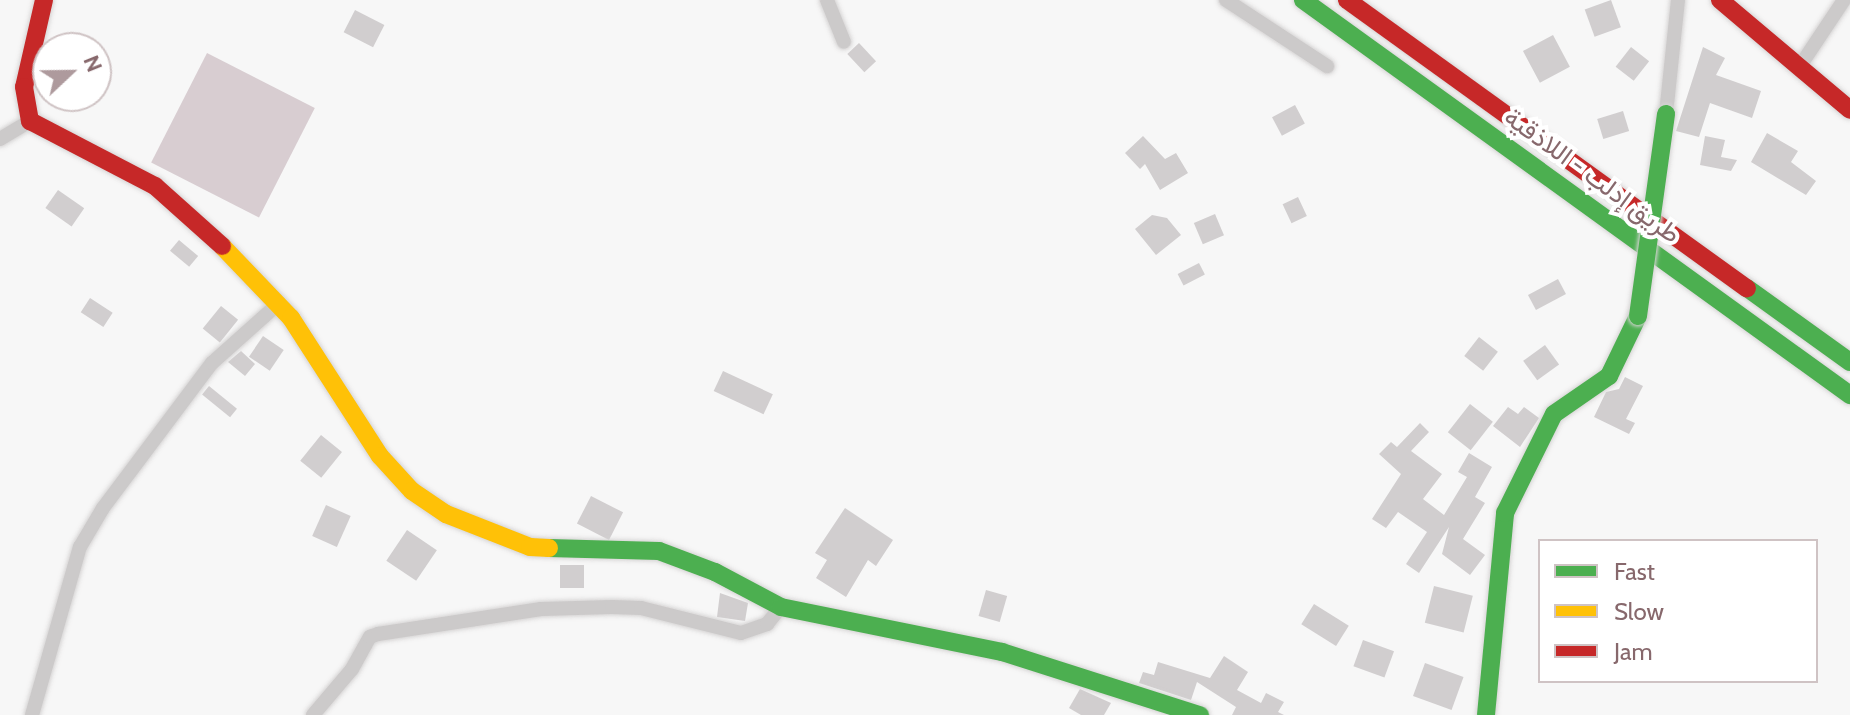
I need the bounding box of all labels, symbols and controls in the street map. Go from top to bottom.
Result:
north arrow [32,32,112,112]
text: N [77,51,108,76]
street label: طريق إدلب - اللاذقية [1498,102,1686,250]
legend [1538,539,1818,683]
text: Fast [1614,557,1655,586]
text: Slow [1614,597,1664,626]
text: Jam [1614,637,1652,666]

